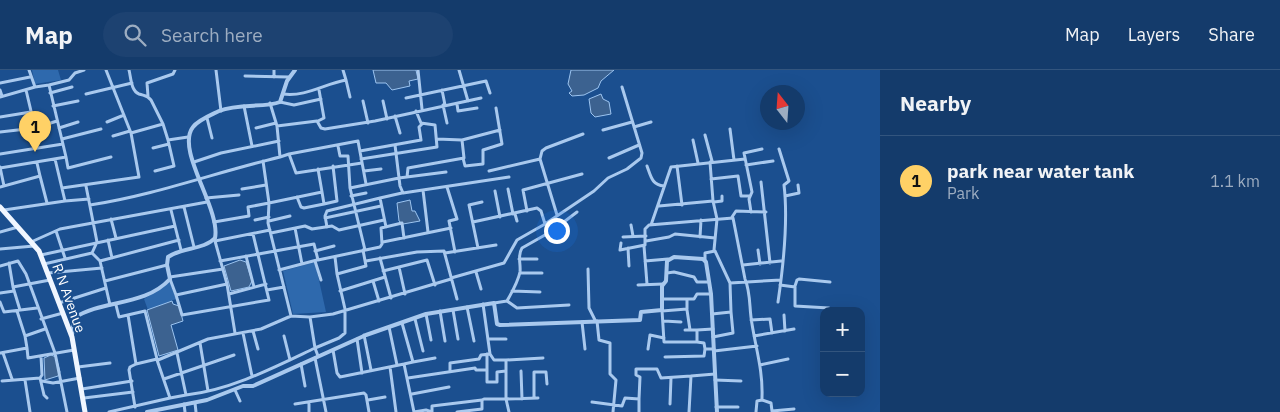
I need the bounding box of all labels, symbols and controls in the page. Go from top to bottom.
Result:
search box [103,12,453,57]
text: Map [25,19,73,51]
icon: search [121,21,149,49]
text: Search here [161,23,263,47]
text: Map [1065,23,1100,46]
text: Layers [1128,23,1180,46]
text: Share [1208,23,1255,46]
north arrow [760,85,805,130]
text: Nearby [900,89,971,117]
pin: 1 [19,111,51,152]
text: park near water tank [947,159,1134,183]
text: 1 [911,171,921,191]
text: 1.1 km [1210,171,1260,191]
text: Park [947,183,979,203]
your location [544,218,570,244]
street label: R N Avenue [48,261,90,335]
map controls [820,307,865,397]
button: + [820,307,865,352]
button: − [820,352,865,397]

